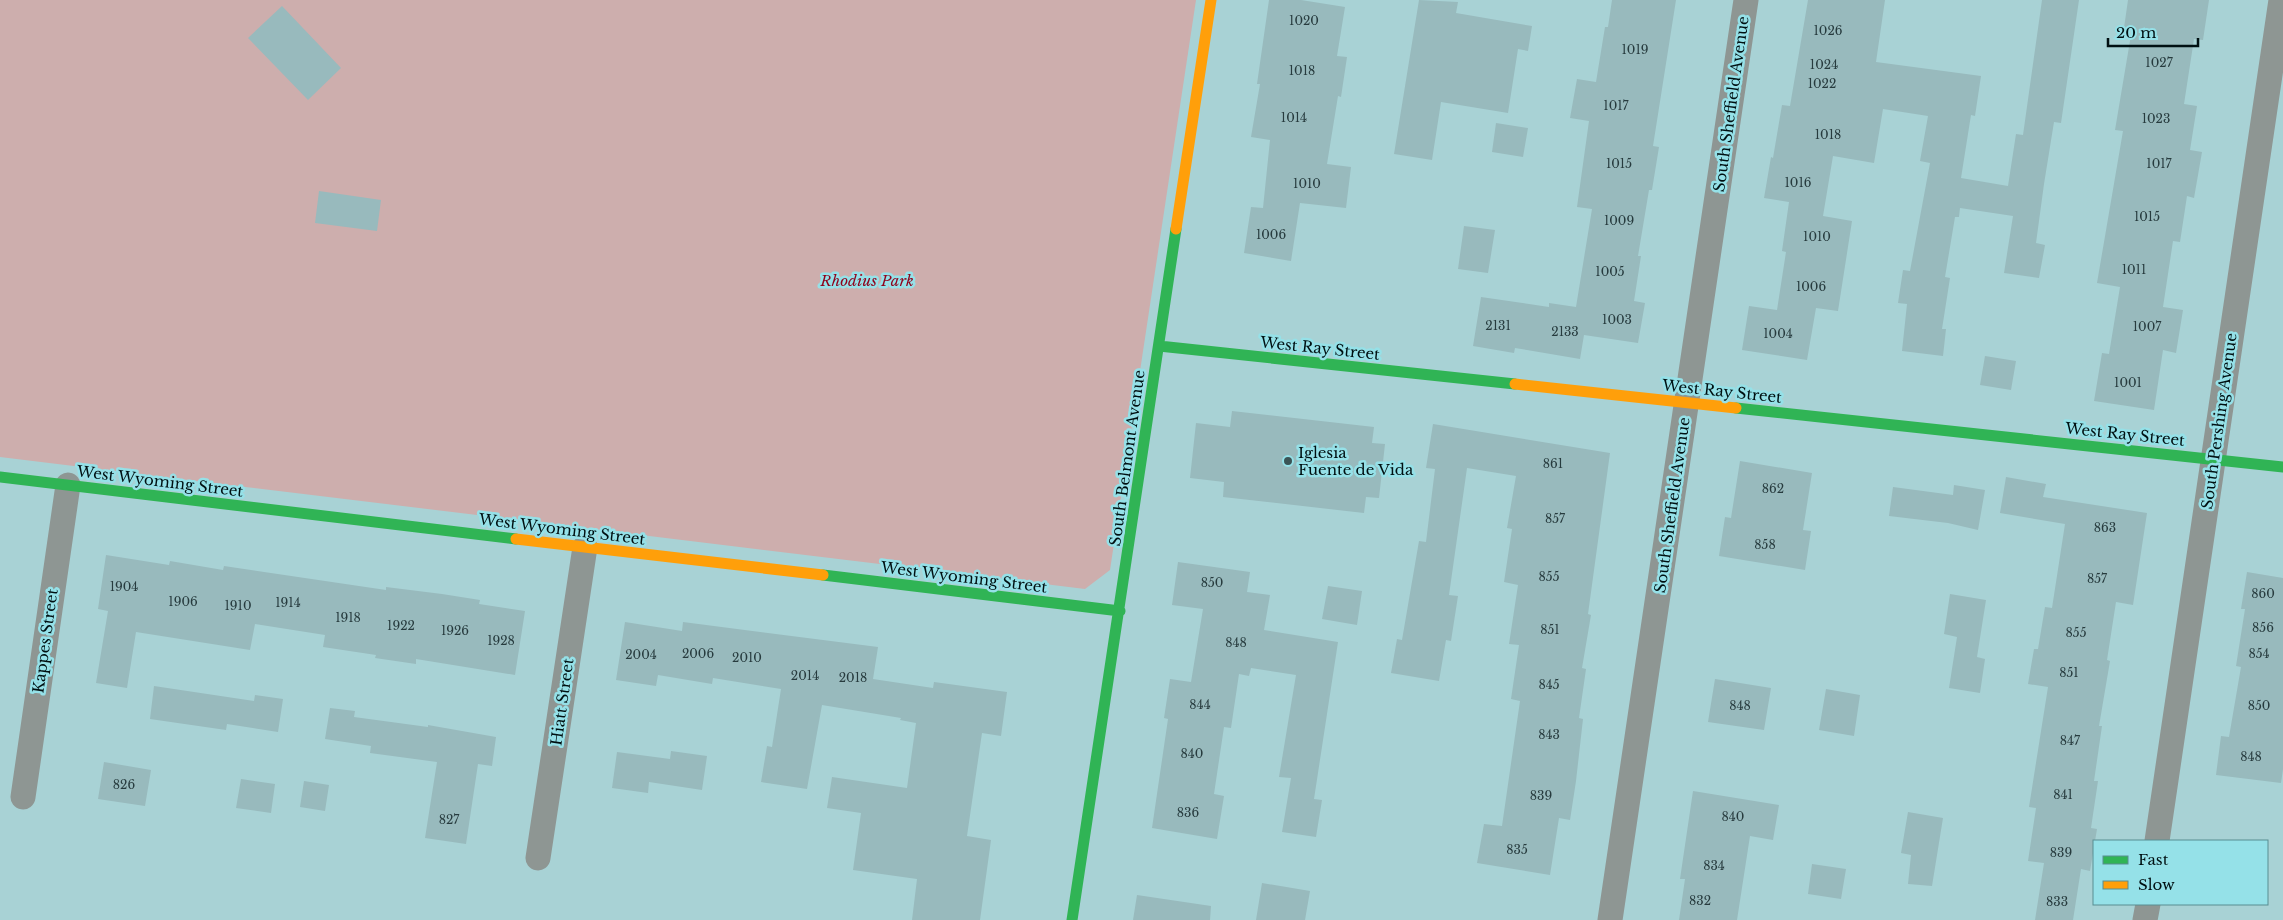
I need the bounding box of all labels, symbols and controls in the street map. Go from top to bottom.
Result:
house number: 1020 [1289,13,1319,28]
street label: South Sheffield Avenue [1709,15,1753,193]
scale bar [2108,15,2198,47]
house number: 1026 [1813,23,1843,38]
text: 20 m [2116,23,2156,42]
house number: 1019 [1622,42,1649,57]
house number: 1027 [2145,55,2174,70]
house number: 1024 [1810,57,1838,72]
house number: 1018 [1289,63,1315,78]
house number: 1022 [1808,76,1836,91]
house number: 1017 [1603,98,1630,113]
house number: 1014 [1281,110,1307,125]
house number: 1023 [2142,111,2170,126]
house number: 1018 [1815,127,1841,142]
house number: 1015 [1606,156,1632,171]
house number: 1017 [2146,156,2173,171]
house number: 1016 [1785,175,1812,190]
house number: 1010 [1293,176,1321,191]
house number: 1015 [2134,209,2160,224]
house number: 1009 [1604,213,1634,228]
house number: 1006 [1256,227,1286,242]
house number: 1010 [1803,229,1831,244]
house number: 1011 [2122,262,2146,277]
house number: 1005 [1595,264,1625,279]
park label: Rhodius Park [819,271,914,290]
house number: 1006 [1796,279,1826,294]
house number: 1003 [1602,312,1632,327]
house number: 2131 [1485,318,1511,333]
house number: 1007 [2133,319,2162,334]
house number: 2133 [1551,324,1579,339]
house number: 1004 [1763,326,1793,341]
street label: West Ray Street [1258,332,1381,364]
street label: South Pershing Avenue [2197,332,2241,510]
street label: South Belmont Avenue [1105,369,1149,547]
street label: West Ray Street [1660,375,1783,407]
house number: 1001 [2114,375,2142,390]
street label: South Sheffield Avenue [1650,416,1694,594]
street label: West Ray Street [2063,418,2186,450]
place label: Iglesia Fuente de Vida [1298,443,1414,479]
marker: Iglesia Fuente de Vida [1282,455,1294,467]
house number: 861 [1543,456,1563,471]
street label: West Wyoming Street [75,461,244,501]
house number: 862 [1762,481,1784,496]
street label: West Wyoming Street [477,509,646,549]
house number: 857 [1545,511,1566,526]
house number: 863 [2094,520,2116,535]
house number: 858 [1754,537,1776,552]
street label: West Wyoming Street [879,557,1048,597]
house number: 855 [1539,569,1560,584]
house number: 857 [2087,571,2108,586]
house number: 850 [1201,575,1223,590]
house number: 1904 [110,579,138,594]
house number: 860 [2251,586,2275,601]
street label: Kappes Street [28,587,62,694]
house number: 1906 [168,594,198,609]
house number: 1914 [275,595,301,610]
house number: 1910 [225,598,252,613]
house number: 1918 [335,610,361,625]
house number: 1922 [387,618,415,633]
house number: 856 [2252,620,2274,635]
house number: 851 [1540,622,1560,637]
house number: 1926 [441,623,469,638]
house number: 855 [2066,625,2087,640]
house number: 1928 [487,633,515,648]
house number: 848 [1225,635,1247,650]
house number: 2006 [682,646,714,661]
house number: 854 [2248,646,2270,661]
house number: 2004 [625,647,657,662]
house number: 2010 [732,650,762,665]
street label: Hiatt Street [546,657,578,747]
house number: 851 [2059,665,2079,680]
house number: 2014 [791,668,819,683]
house number: 2018 [839,670,867,685]
house number: 845 [1538,677,1560,692]
house number: 844 [1189,697,1211,712]
house number: 848 [1729,698,1751,713]
house number: 850 [2248,698,2270,713]
house number: 843 [1538,727,1560,742]
house number: 847 [2060,733,2081,748]
house number: 840 [1181,746,1203,761]
house number: 848 [2240,749,2262,764]
house number: 826 [113,777,135,792]
house number: 841 [2053,787,2073,802]
house number: 839 [1530,788,1552,803]
house number: 836 [1177,805,1199,820]
house number: 840 [1722,809,1744,824]
house number: 827 [439,812,460,827]
legend [2093,840,2268,905]
house number: 835 [1506,842,1528,857]
house number: 839 [2050,845,2072,860]
text: Fast [2138,850,2169,869]
house number: 834 [1703,858,1725,873]
text: Slow [2138,875,2175,894]
house number: 832 [1689,893,1711,908]
house number: 833 [2046,894,2068,909]

